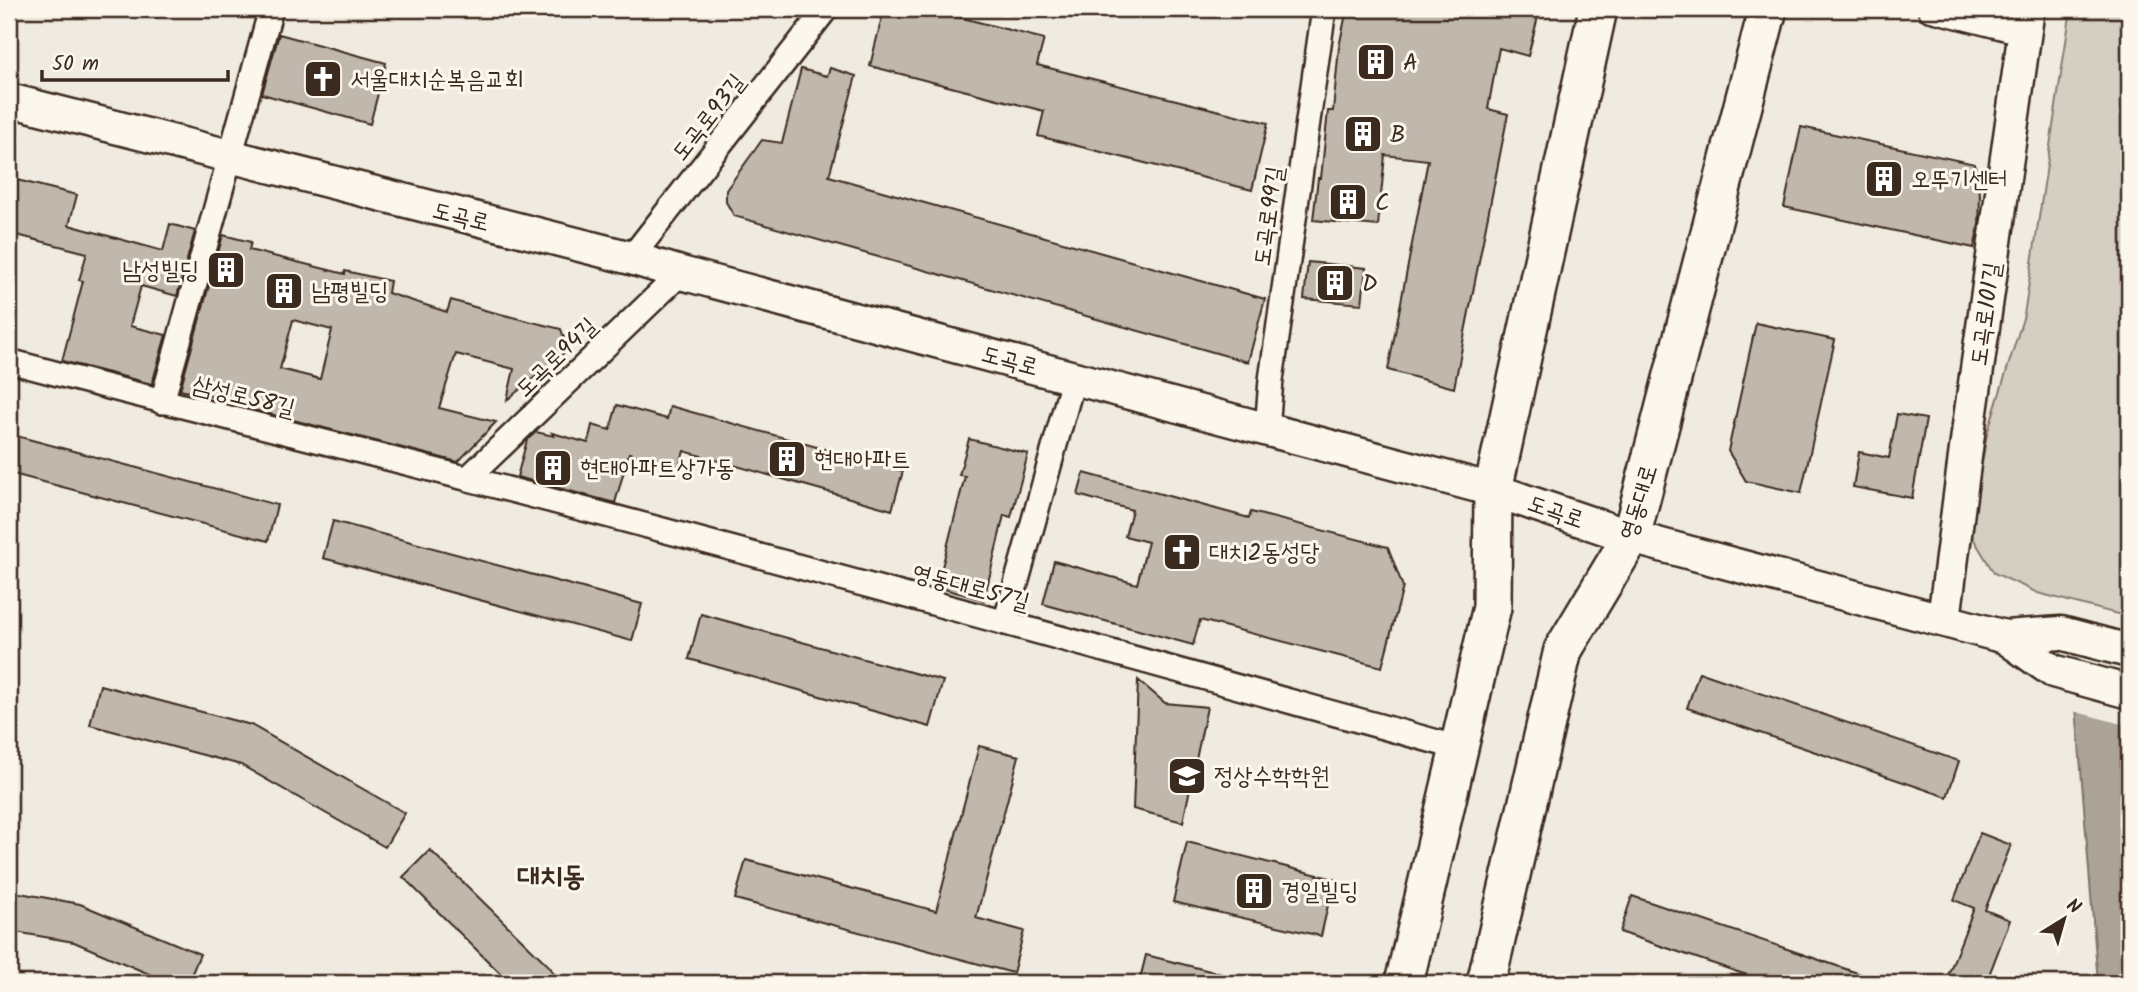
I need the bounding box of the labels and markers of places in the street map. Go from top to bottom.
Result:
building icon: A [1355,41,1397,83]
place label: A [1403,44,1418,83]
church icon: 서울대치순복음교회 [302,58,344,100]
place label: 서울대치순복음교회 [350,61,524,100]
building icon: B [1342,113,1384,155]
place label: B [1390,116,1405,155]
building icon: 오뚜기센터 [1863,158,1905,200]
place label: 오뚜기센터 [1911,161,2008,200]
building icon: C [1327,181,1369,223]
place label: C [1375,184,1389,223]
building icon: 남성빌딩 [205,249,247,291]
place label: 남성빌딩 [122,252,199,291]
building icon: D [1314,262,1356,304]
place label: D [1362,265,1377,304]
building icon: 남평빌딩 [263,270,305,312]
place label: 남평빌딩 [311,273,388,312]
building icon: 현대아파트 [766,438,808,480]
place label: 현대아파트 [814,441,911,480]
building icon: 현대아파트상가동 [532,447,574,489]
place label: 현대아파트상가동 [580,450,735,489]
church icon: 대치2동성당 [1161,531,1203,573]
place label: 대치2동성당 [1209,534,1320,573]
school or university icon: 정상수학학원 [1166,755,1208,797]
place label: 정상수학학원 [1214,758,1330,797]
building icon: 경일빌딩 [1233,870,1275,912]
place label: 경일빌딩 [1281,873,1358,912]

